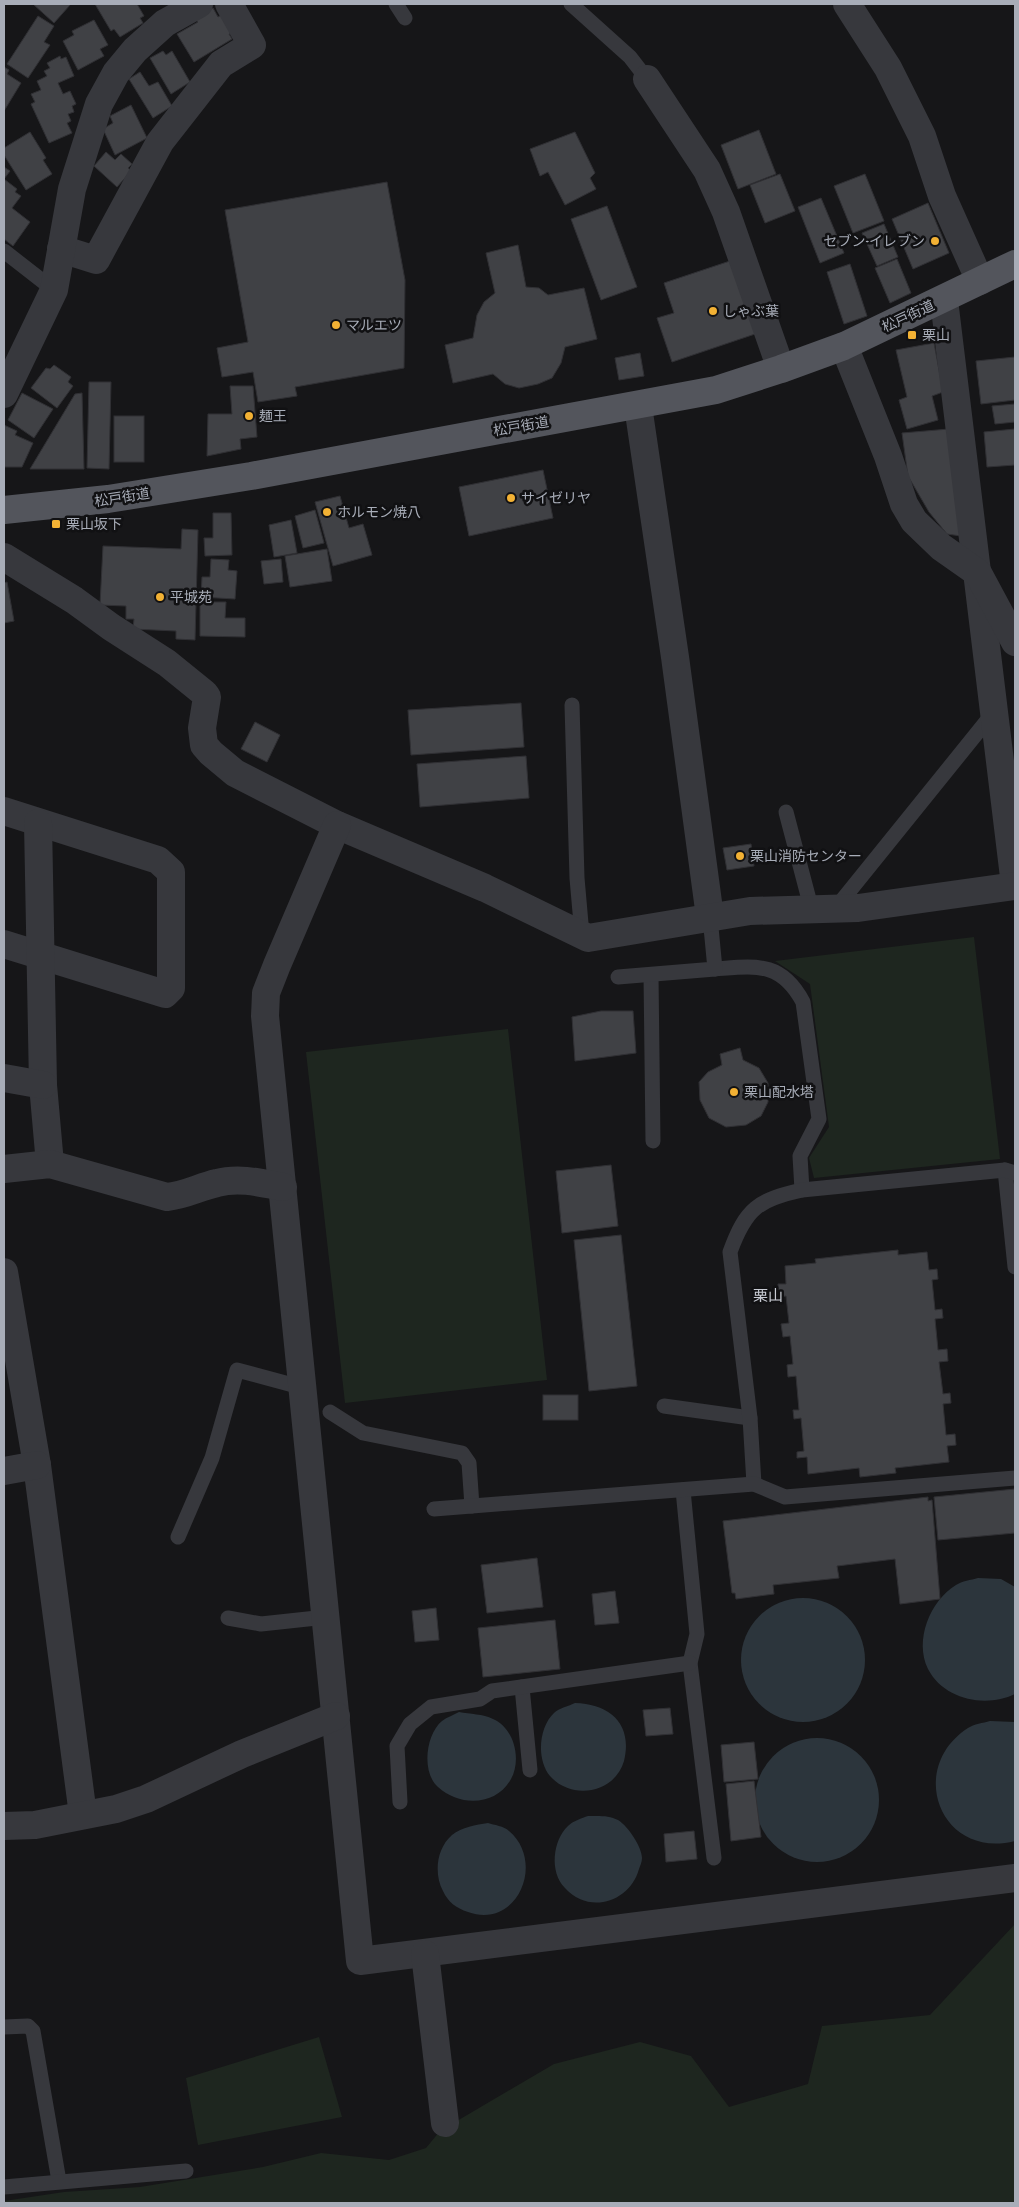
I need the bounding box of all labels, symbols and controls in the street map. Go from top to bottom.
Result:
place label: セブン-イレブン [824,233,925,249]
marker: セブン-イレブン [929,235,941,247]
street label: 松戸街道 [879,297,937,335]
place label: しゃぶ葉 [723,303,779,319]
marker: しゃぶ葉 [707,305,719,317]
place label: マルエツ [346,317,402,333]
marker: マルエツ [330,319,342,331]
place label: 栗山 [922,327,950,343]
marker: 栗山 [906,329,918,341]
place label: 麺王 [259,408,287,424]
marker: 麺王 [243,410,255,422]
street label: 松戸街道 [492,413,550,439]
street label: 松戸街道 [93,485,151,509]
place label: サイゼリヤ [521,490,591,506]
marker: サイゼリヤ [505,492,517,504]
place label: ホルモン焼八 [337,504,421,520]
marker: ホルモン焼八 [321,506,333,518]
place label: 栗山坂下 [66,516,122,532]
marker: 栗山坂下 [50,518,62,530]
place label: 平城苑 [170,589,212,605]
marker: 平城苑 [154,591,166,603]
place label: 栗山消防センター [750,848,862,864]
marker: 栗山消防センター [734,850,746,862]
place label: 栗山配水塔 [744,1084,814,1100]
marker: 栗山配水塔 [728,1086,740,1098]
district label: 栗山 [753,1287,783,1304]

